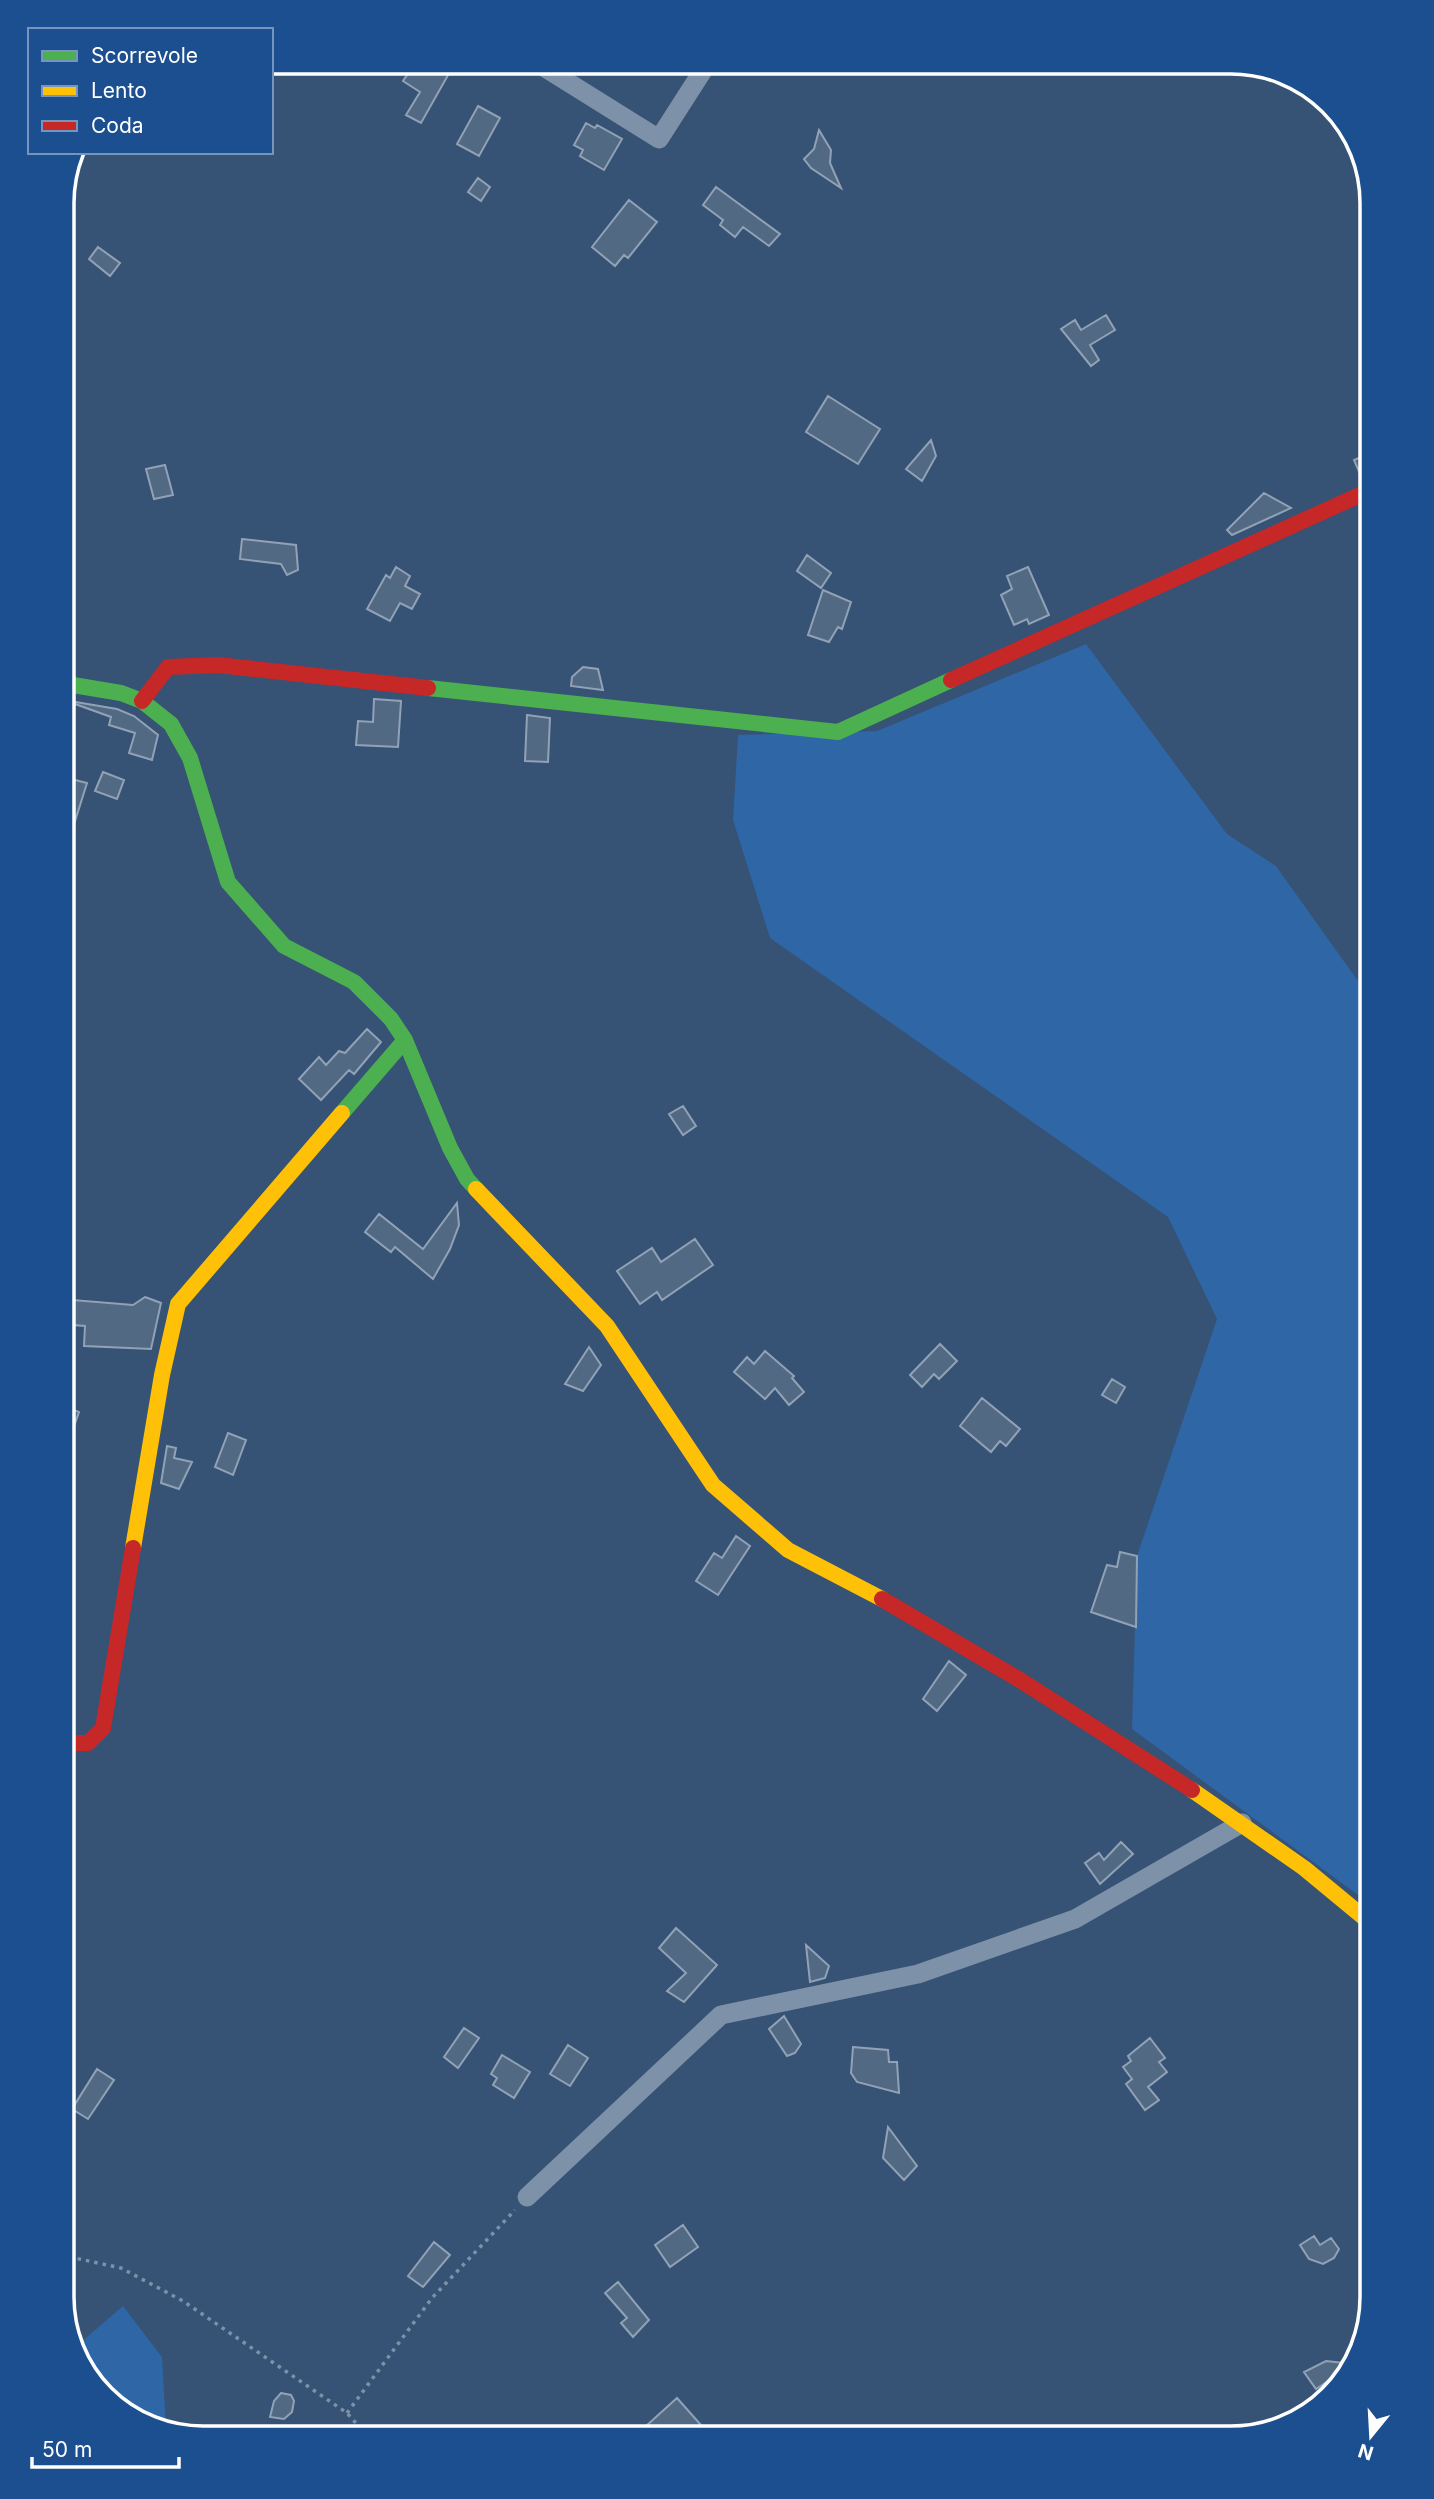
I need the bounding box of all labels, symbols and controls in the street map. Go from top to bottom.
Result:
legend [28,28,273,154]
text: Scorrevole [91,43,198,68]
text: Lento [91,78,147,103]
text: Coda [91,113,144,138]
north arrow [1336,2401,1406,2471]
scale bar [32,2426,178,2470]
text: 50 m [42,2437,92,2462]
text: N [1355,2439,1376,2465]

